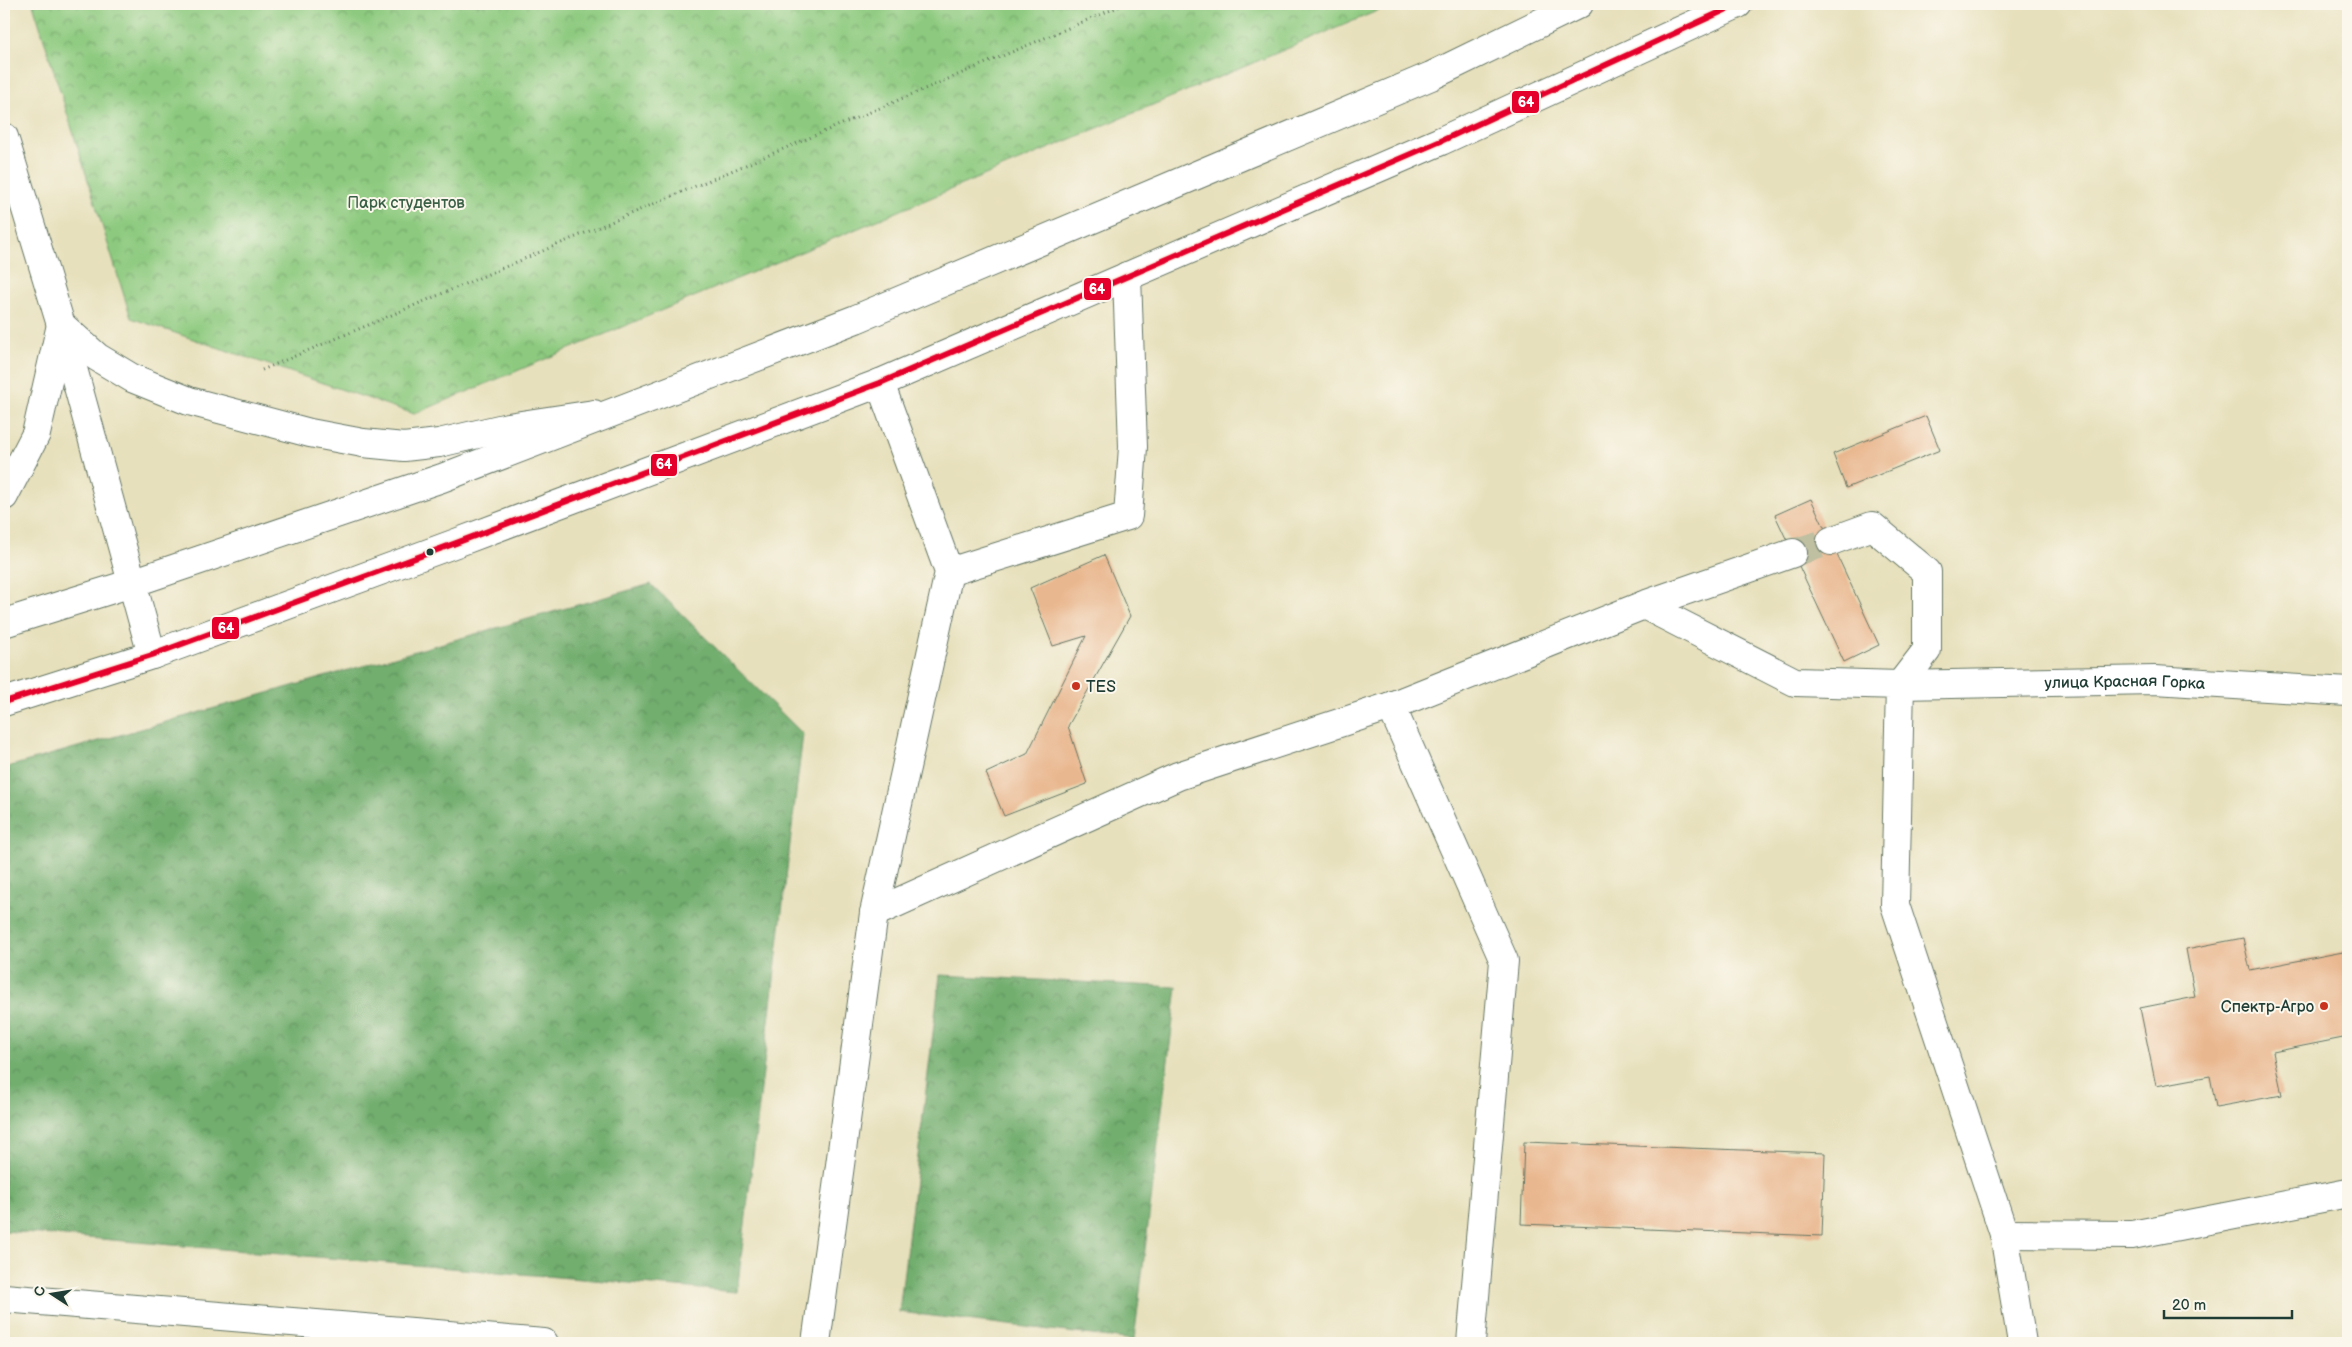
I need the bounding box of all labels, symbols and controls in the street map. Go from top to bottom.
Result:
line badge: 64 [1511,90,1540,114]
text: 64 [1518,94,1535,111]
park label: Парк студентов [347,194,465,213]
line badge: 64 [1083,277,1112,301]
text: 64 [1089,281,1106,298]
line badge: 64 [650,453,678,477]
text: 64 [656,456,673,473]
unlabelled marker [425,547,435,557]
line badge: 64 [211,616,240,640]
text: 64 [218,620,235,637]
street label: улица Красная Горка [2044,672,2206,694]
place label: TES [1086,678,1116,697]
marker: TES [1070,680,1082,692]
place label: Спектр-Агро [2221,998,2314,1017]
marker: Спектр-Агро [2318,1000,2330,1012]
north arrow [28,1270,78,1320]
text: С [30,1285,49,1298]
scale bar [2164,1287,2292,1319]
text: 20 m [2172,1296,2206,1315]

